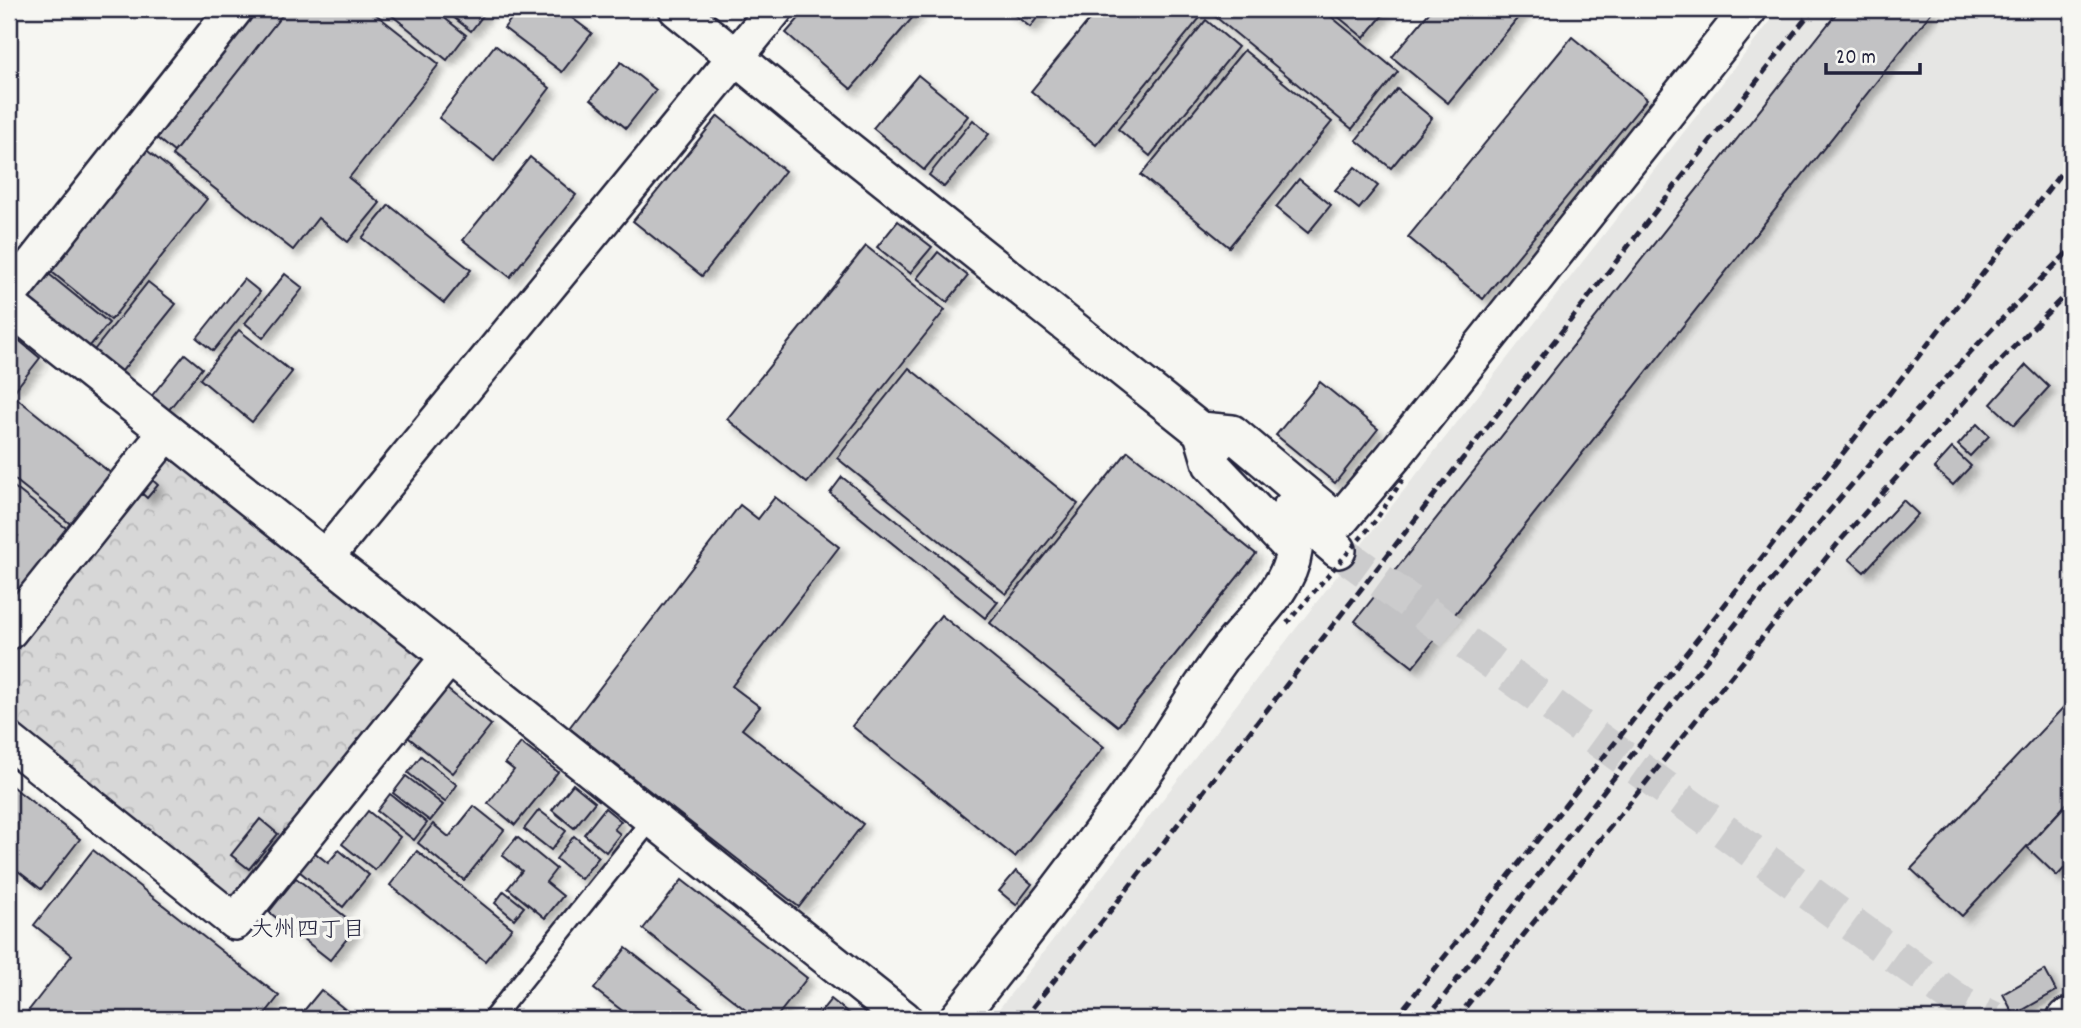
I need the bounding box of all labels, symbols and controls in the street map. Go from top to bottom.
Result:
scale bar [1826,32,1920,76]
text: 20 m [1836,44,1876,74]
district label: 大州四丁目 [251,915,366,948]

